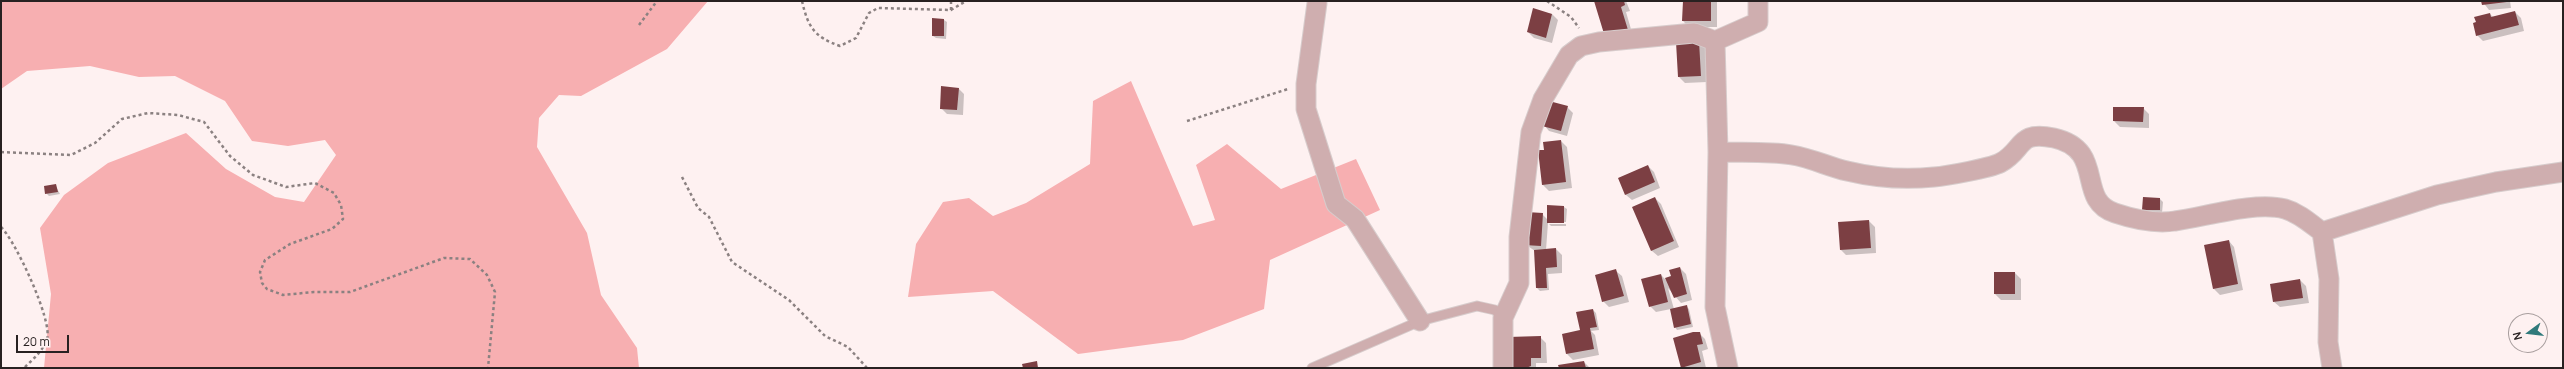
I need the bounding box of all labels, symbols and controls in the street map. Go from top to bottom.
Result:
north arrow [2508,313,2548,353]
scale bar [18,327,71,353]
text: N [2509,330,2525,342]
text: 20 m [23,333,50,350]

